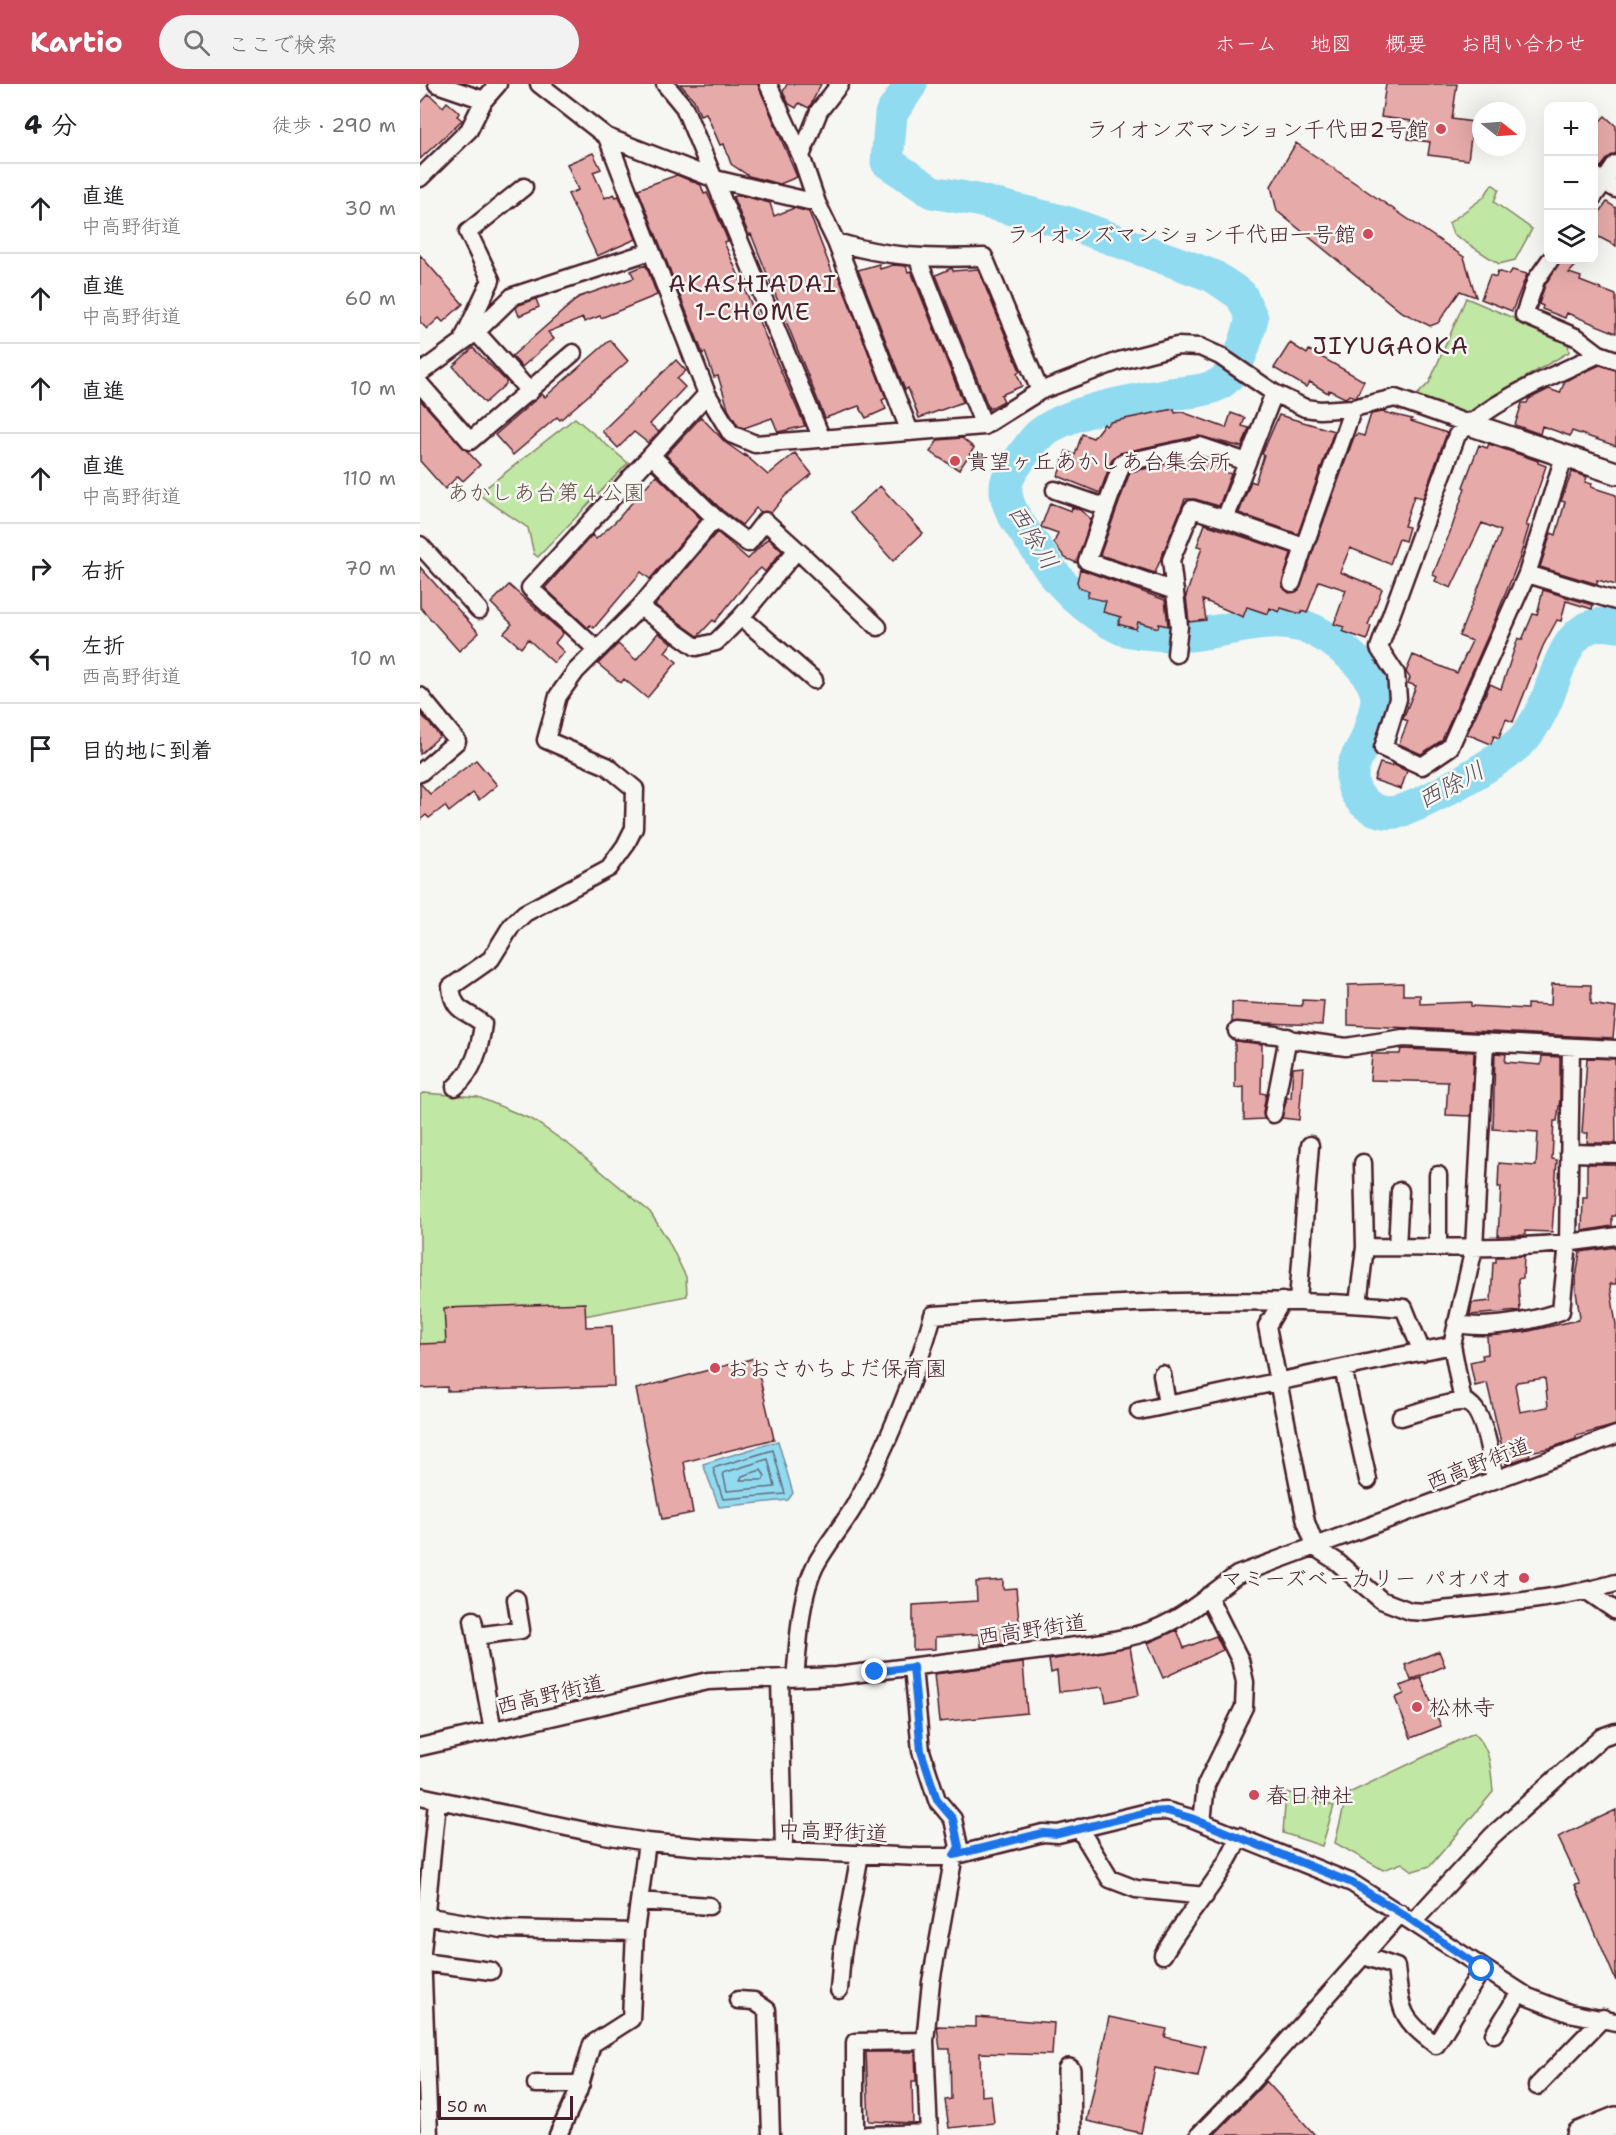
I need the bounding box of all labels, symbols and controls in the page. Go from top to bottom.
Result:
search box [159,15,579,69]
text: Kartio [30,23,123,61]
icon: search [180,26,213,59]
text: ここで検索 [228,30,338,59]
text: ホーム [1215,30,1277,58]
text: 地図 [1310,30,1352,58]
text: 概要 [1385,30,1427,58]
text: お問い合わせ [1460,30,1586,58]
north arrow [1472,102,1526,156]
map controls [1544,102,1598,264]
button: + [1544,102,1598,156]
text: 4 分 [24,107,77,142]
text: 徒歩 · 290 m [272,112,396,138]
place label: ライオンズマンション千代田2号館 [1086,115,1429,144]
marker: ライオンズマンション千代田2号館 [1434,122,1448,136]
button: − [1544,156,1598,210]
text: 直進 [81,181,125,210]
icon: ahead [24,192,57,225]
text: 30 m [344,195,396,221]
button: layers [1544,210,1598,264]
text: 中高野街道 [81,213,181,239]
place label: ライオンズマンション千代田一号館 [1007,220,1356,249]
marker: ライオンズマンション千代田一号館 [1361,227,1375,241]
district label: AKASHIADAI 1-CHOME [668,268,838,328]
text: 直進 [81,271,125,300]
icon: ahead [24,282,57,315]
text: 60 m [344,285,396,311]
text: 中高野街道 [81,303,181,329]
district label: JIYUGAOKA [1313,330,1469,362]
icon: ahead [24,372,57,405]
text: 10 m [350,375,396,401]
text: 直進 [81,376,125,405]
place label: 貴望ヶ丘あかしあ台集会所 [967,447,1231,476]
text: 直進 [81,451,125,480]
marker: 貴望ヶ丘あかしあ台集会所 [948,454,962,468]
icon: ahead [24,462,57,495]
text: 110 m [342,465,396,491]
park label: あかしあ台第４公園 [447,478,645,507]
text: 中高野街道 [81,483,181,509]
water label: 西除川 [1000,498,1066,576]
icon: right [24,552,57,585]
text: 70 m [344,555,396,581]
text: 右折 [81,556,125,585]
text: 左折 [81,631,125,660]
icon: left [24,642,57,675]
text: 10 m [350,645,396,671]
text: 西高野街道 [81,663,181,689]
icon: arrive [24,732,57,765]
text: 目的地に到着 [81,736,213,765]
water label: 西除川 [1412,754,1490,816]
place label: おおさかちよだ保育園 [727,1354,947,1383]
marker: おおさかちよだ保育園 [708,1361,722,1375]
street label: 西高野街道 [1422,1430,1535,1497]
place label: マミーズベーカリー パオパオ [1221,1564,1512,1593]
marker: マミーズベーカリー パオパオ [1517,1571,1531,1585]
street label: 西高野街道 [976,1607,1089,1652]
route end [861,1658,887,1684]
street label: 西高野街道 [493,1668,607,1721]
place label: 松林寺 [1429,1693,1495,1722]
marker: 松林寺 [1410,1700,1424,1714]
place label: 春日神社 [1266,1781,1354,1810]
marker: 春日神社 [1247,1788,1261,1802]
street label: 中高野街道 [778,1815,888,1848]
route start [1468,1955,1494,1981]
scale bar [438,2093,573,2120]
text: 50 m [447,2096,487,2117]

